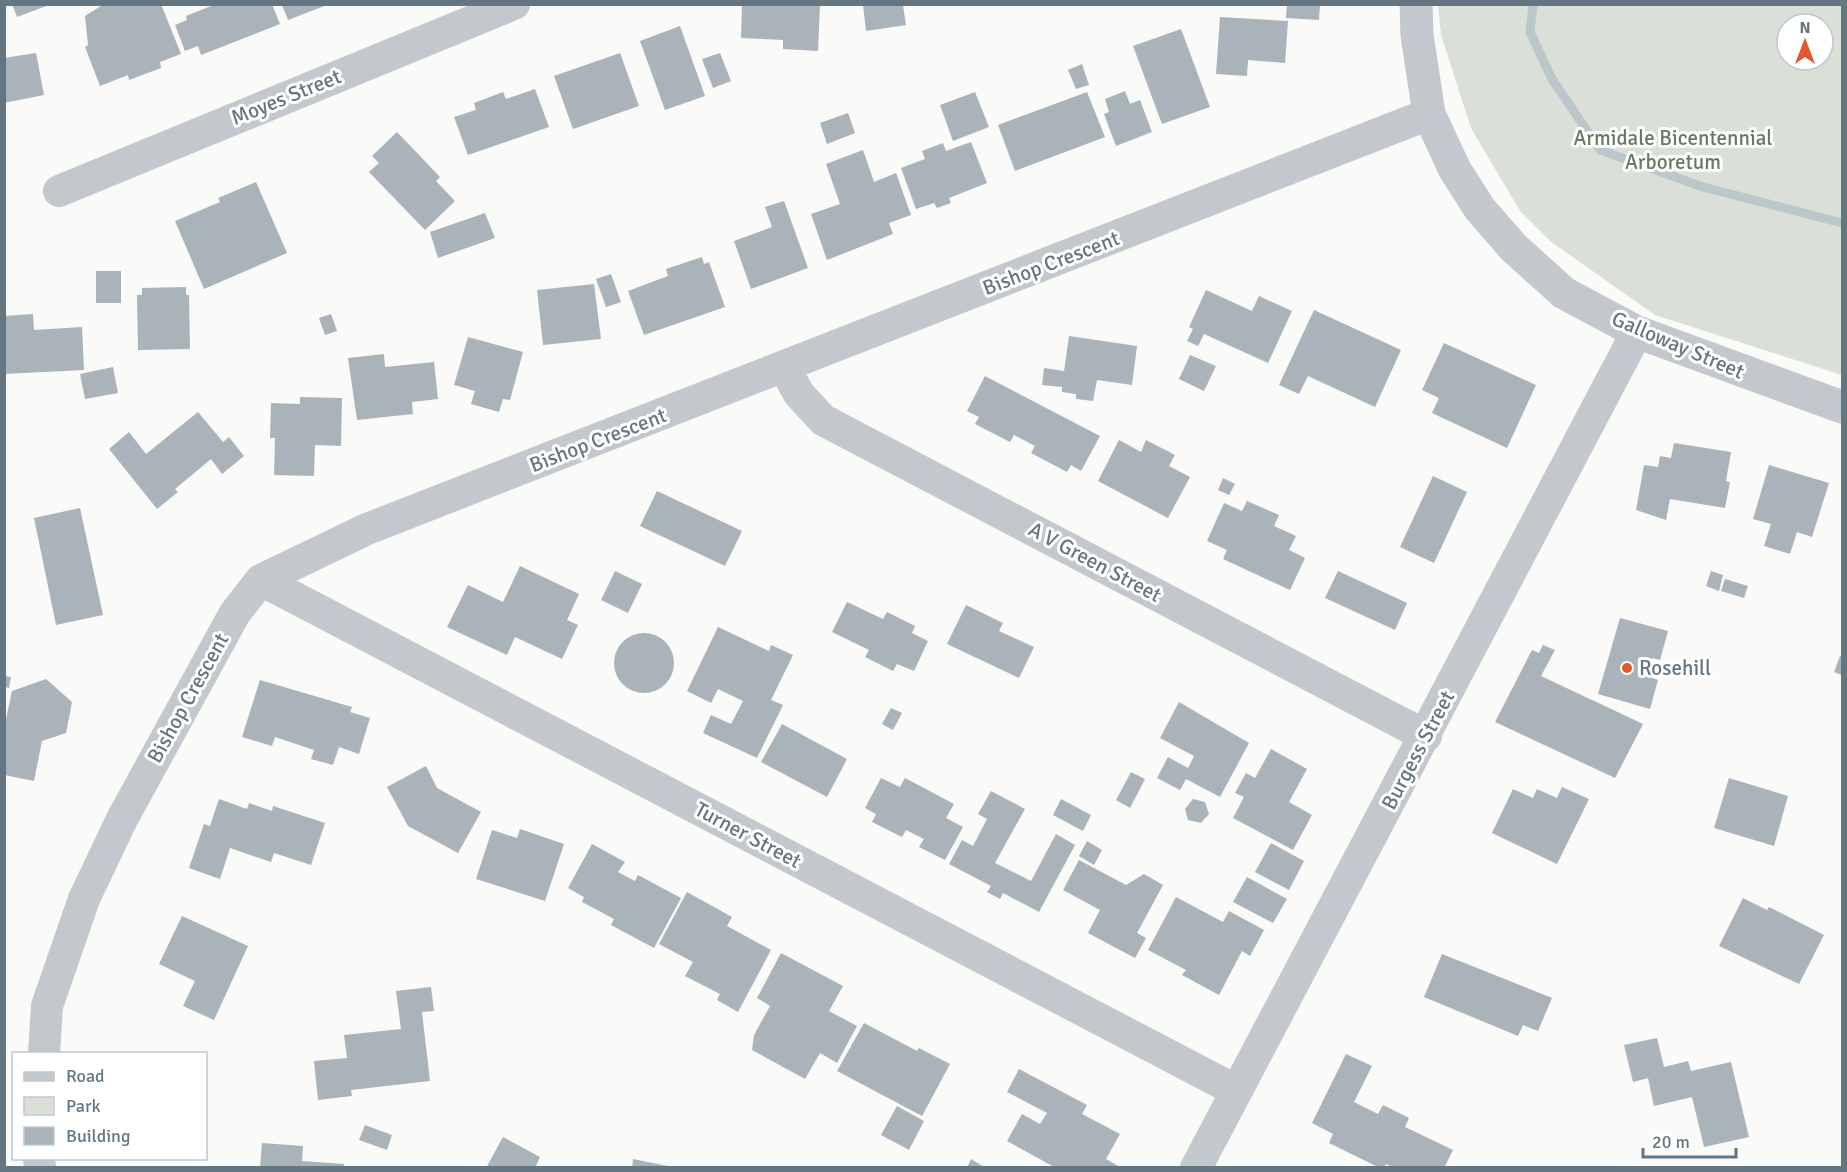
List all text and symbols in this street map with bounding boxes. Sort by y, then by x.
north arrow [1775,12,1835,72]
text: N [1799,18,1811,38]
street label: Moyes Street [227,63,345,131]
park label: Armidale Bicentennial Arboretum [1573,125,1773,175]
street label: Bishop Crescent [979,225,1123,301]
street label: Galloway Street [1608,305,1748,385]
street label: Bishop Crescent [526,402,670,478]
street label: A V Green Street [1024,516,1166,608]
street label: Bishop Crescent [142,628,234,768]
place label: Rosehill [1639,655,1711,681]
marker: Rosehill [1620,661,1634,675]
street label: Burgess Street [1376,686,1460,814]
street label: Turner Street [690,796,806,874]
legend [12,1052,207,1160]
text: Road [66,1065,105,1087]
text: Park [66,1095,101,1117]
scale bar [1643,1121,1736,1159]
text: Building [66,1125,130,1147]
text: 20 m [1652,1131,1690,1153]

